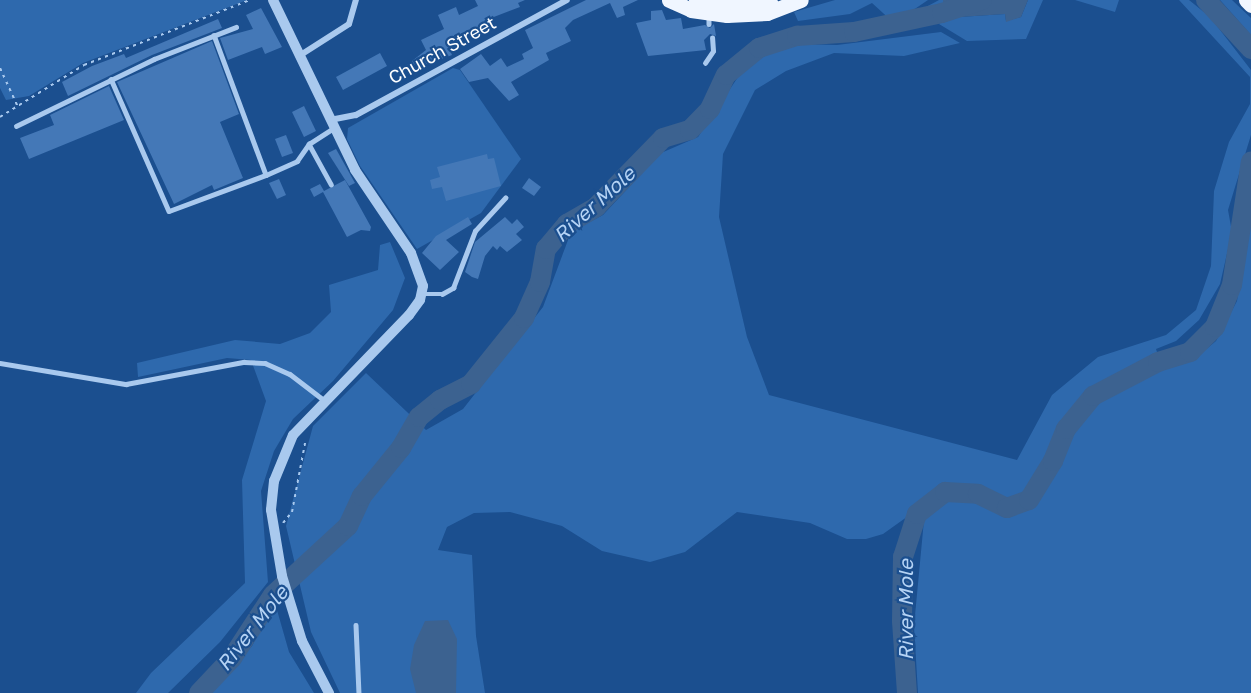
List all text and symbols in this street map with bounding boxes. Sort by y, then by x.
street label: Church Street [384,12,500,88]
water label: River Mole [548,161,640,247]
water label: River Mole [893,559,917,661]
water label: River Mole [211,581,293,675]

